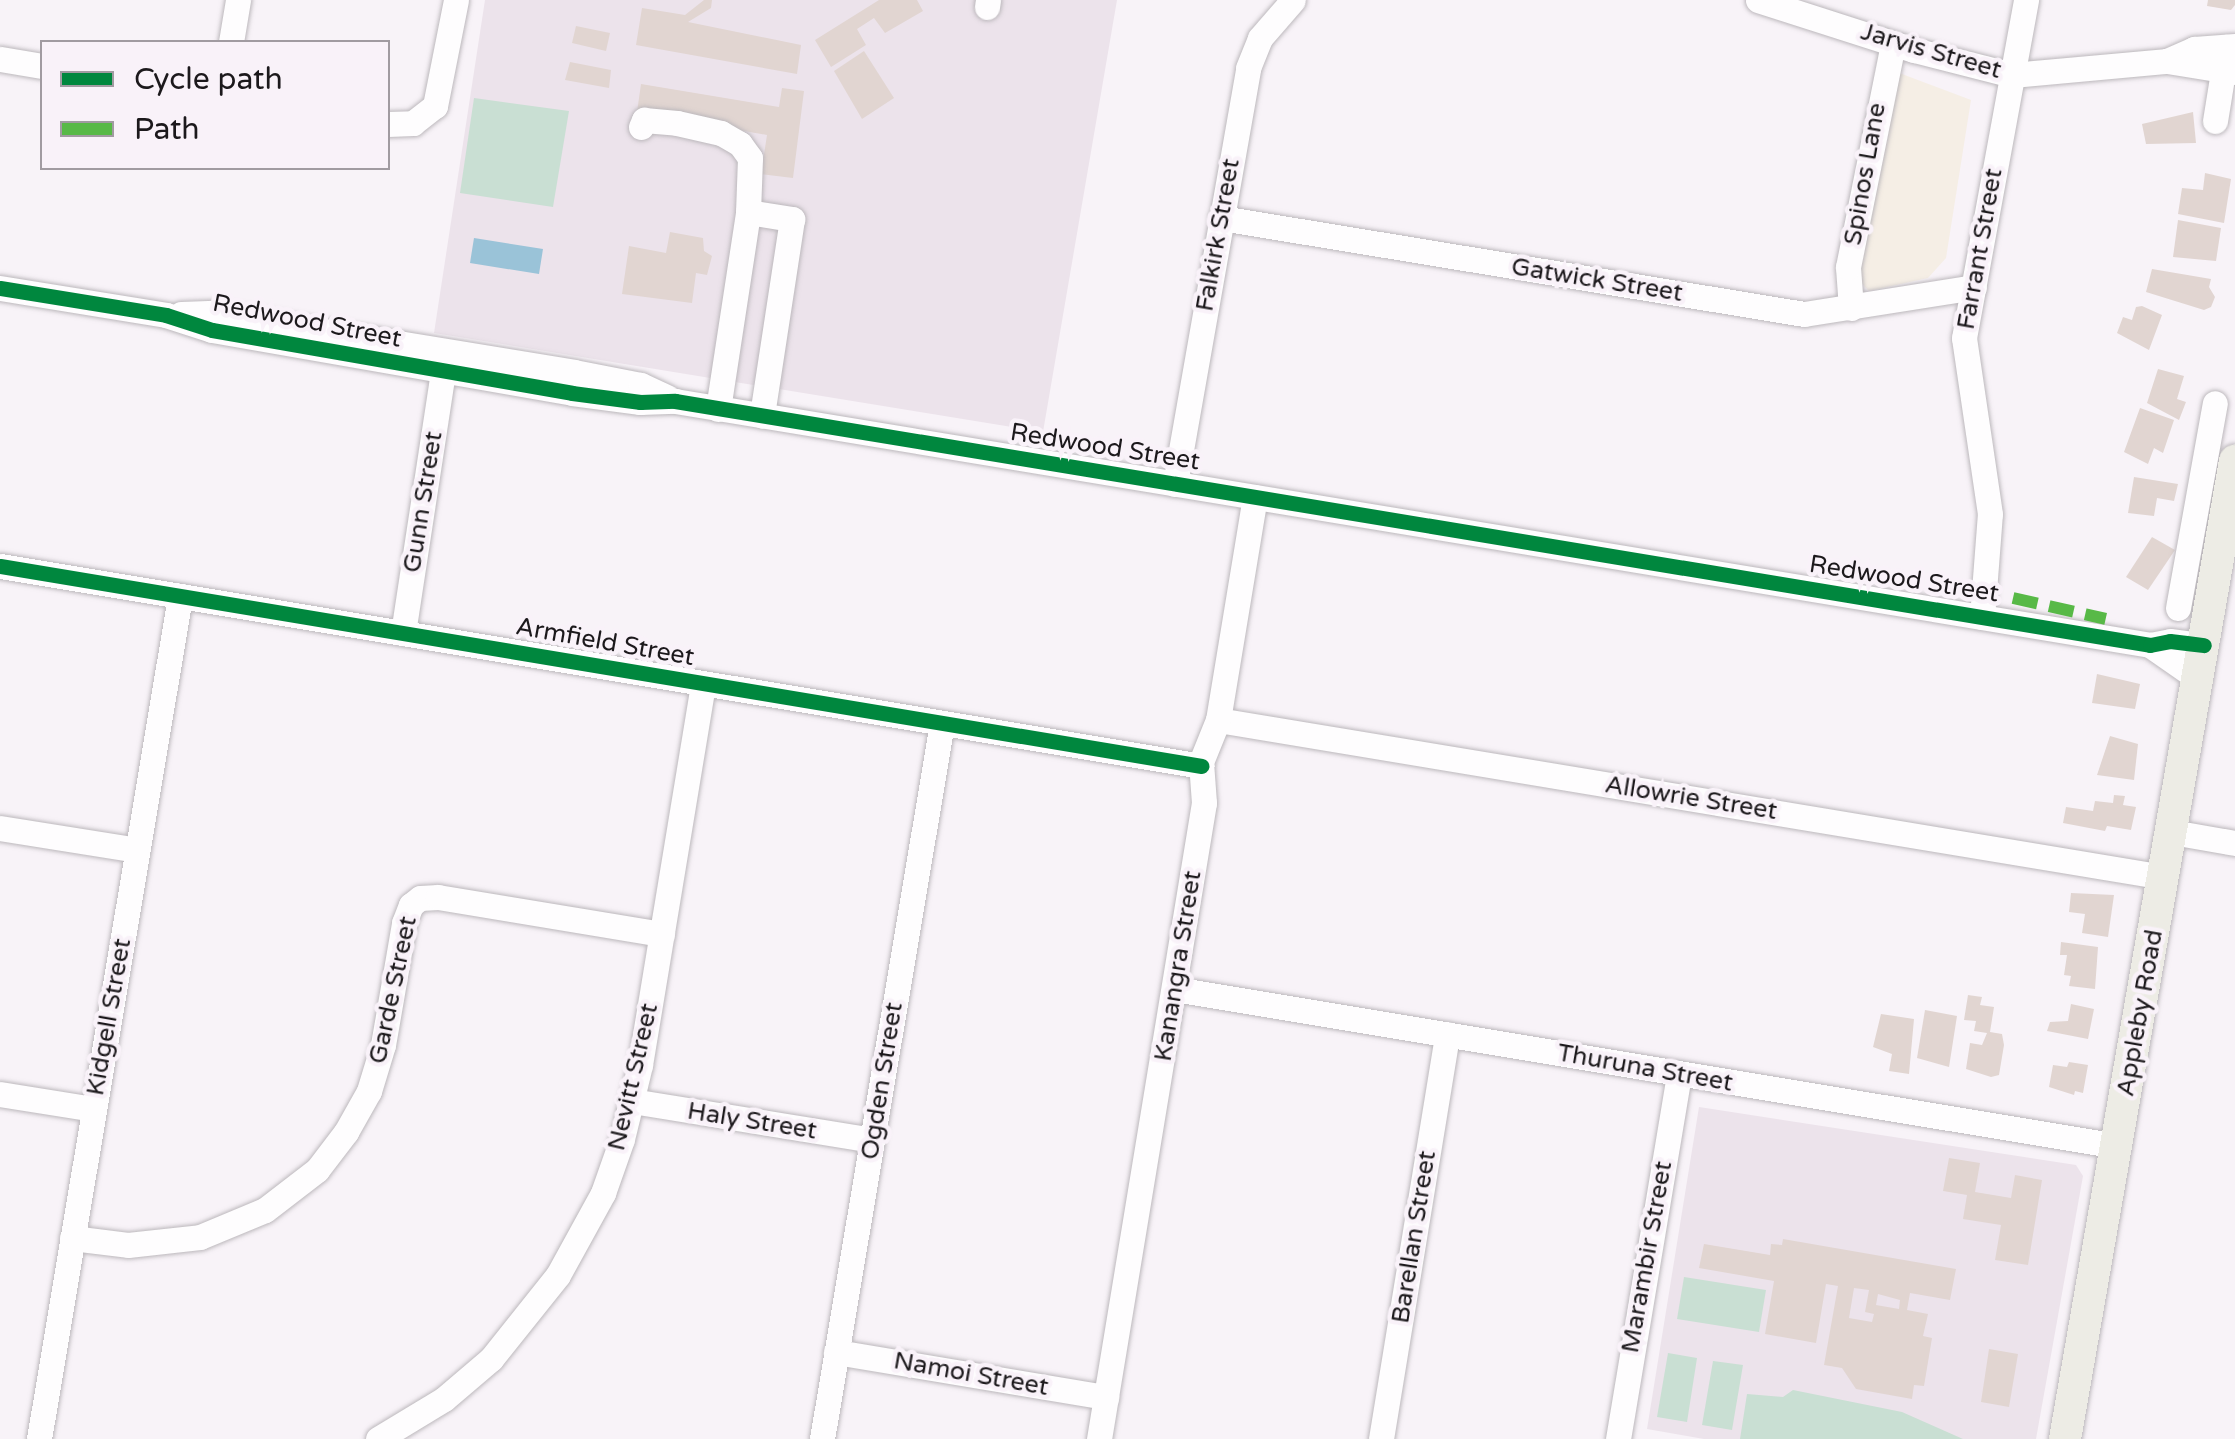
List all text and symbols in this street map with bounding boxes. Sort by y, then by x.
street label: Jarvis Street [1857,17,2005,85]
legend [40,40,390,170]
text: Cycle path [134,61,283,98]
street label: Spinos Lane [1838,101,1892,247]
text: Path [134,111,200,148]
street label: Falkirk Street [1190,156,1246,314]
street label: Farrant Street [1951,166,2009,332]
street label: Gatwick Street [1509,252,1685,308]
street label: Redwood Street [210,288,404,354]
street label: Redwood Street [1008,417,1202,477]
street label: Gunn Street [397,429,449,575]
street label: Redwood Street [1807,549,2001,609]
street label: Armfield Street [513,612,697,672]
street label: Allowrie Street [1603,770,1779,826]
street label: Kanangra Street [1148,869,1208,1063]
street label: Garde Street [363,913,423,1067]
street label: Appleby Road [2111,927,2169,1099]
street label: Kidgell Street [80,936,138,1098]
street label: Nevitt Street [601,1000,665,1154]
street label: Ogden Street [855,1000,909,1162]
street label: Thuruna Street [1555,1038,1735,1098]
street label: Haly Street [685,1096,819,1146]
street label: Barellan Street [1386,1149,1442,1325]
street label: Marambir Street [1615,1159,1679,1355]
street label: Namoi Street [891,1346,1051,1402]

